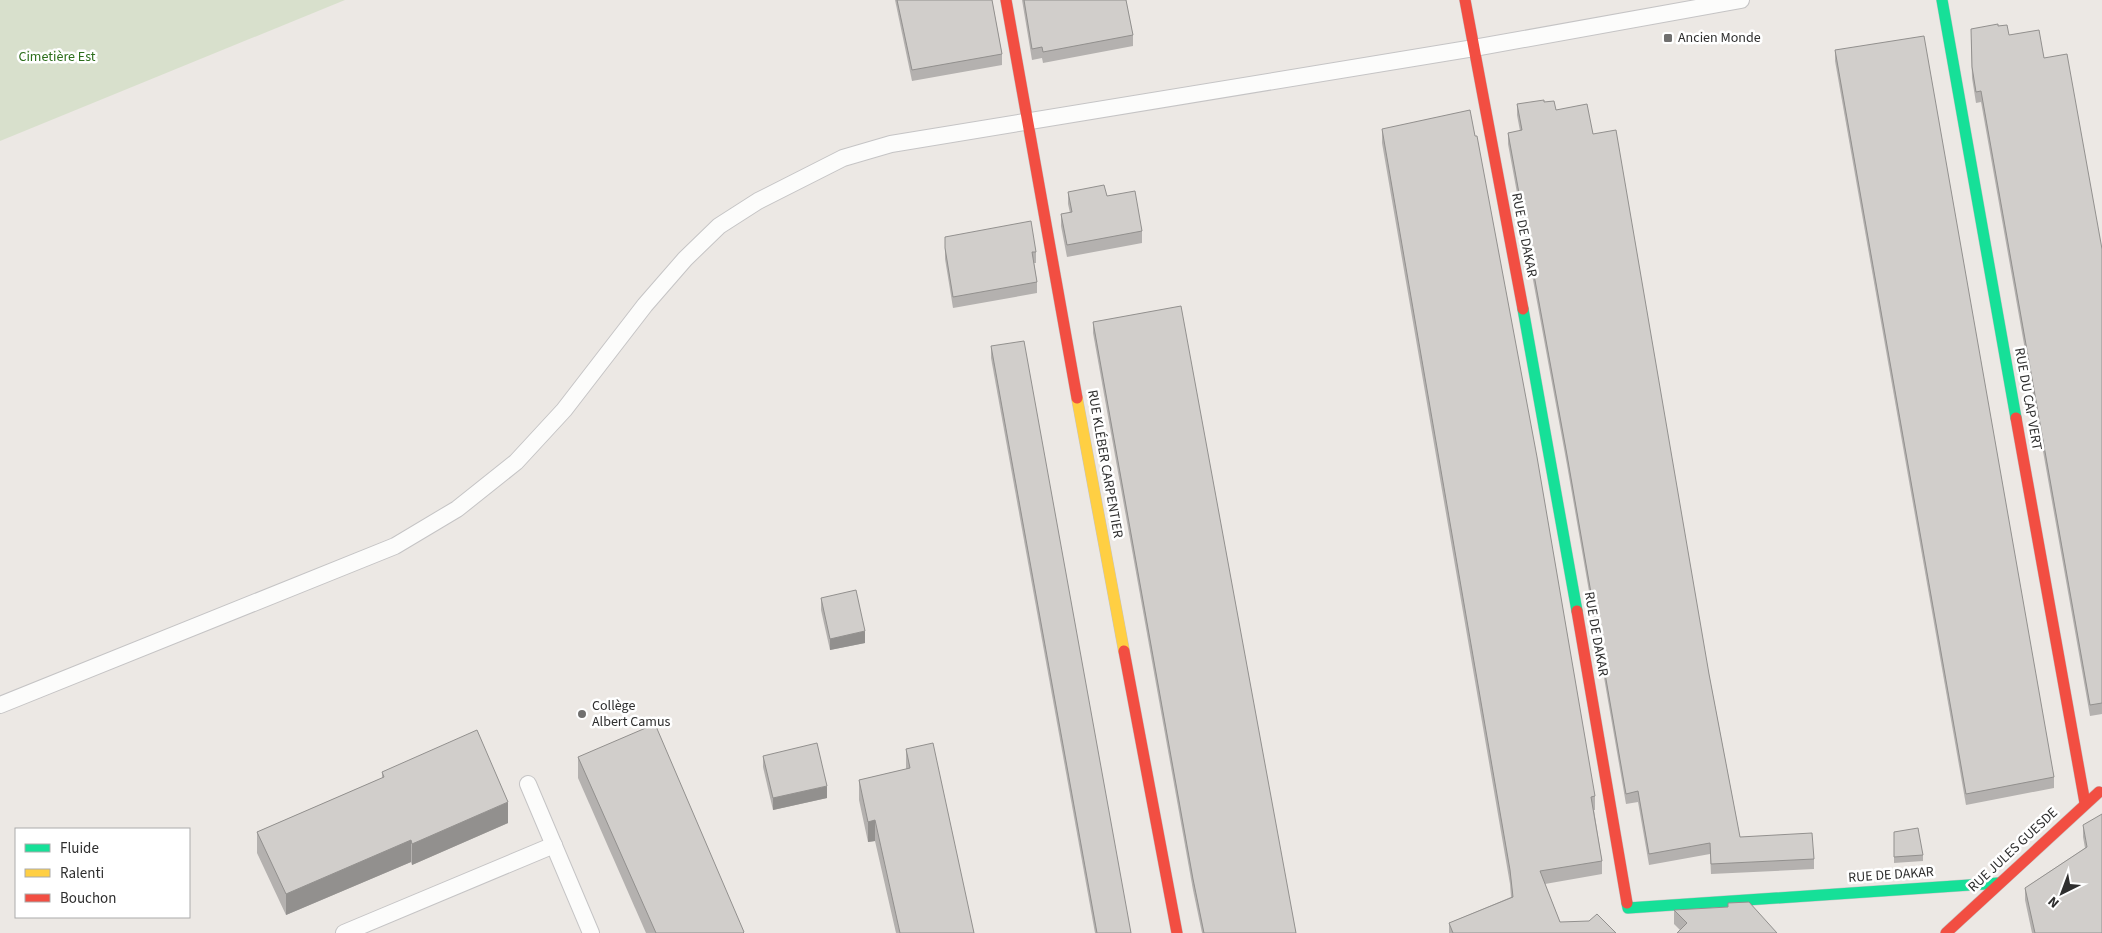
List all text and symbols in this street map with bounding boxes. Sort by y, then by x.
place label: Ancien Monde [1678,28,1761,48]
marker: Ancien Monde [1662,32,1674,44]
park label: Cimetière Est [18,47,96,67]
street label: RUE DE DAKAR [1506,191,1542,279]
street label: RUE DU CAP VERT [2009,346,2047,452]
street label: RUE KLÉBER CARPENTIER [1082,388,1128,540]
street label: RUE DE DAKAR [1579,590,1613,678]
place label: Collège Albert Camus [592,696,671,732]
marker: Collège Albert Camus [576,708,588,720]
street label: RUE JULES GUESDE [1964,803,2062,897]
legend [15,828,190,918]
text: Fluide [60,838,99,859]
street label: RUE DE DAKAR [1848,862,1934,888]
text: Ralenti [60,863,104,884]
north arrow [2037,868,2087,918]
text: Bouchon [60,888,116,909]
text: N [2044,891,2064,912]

